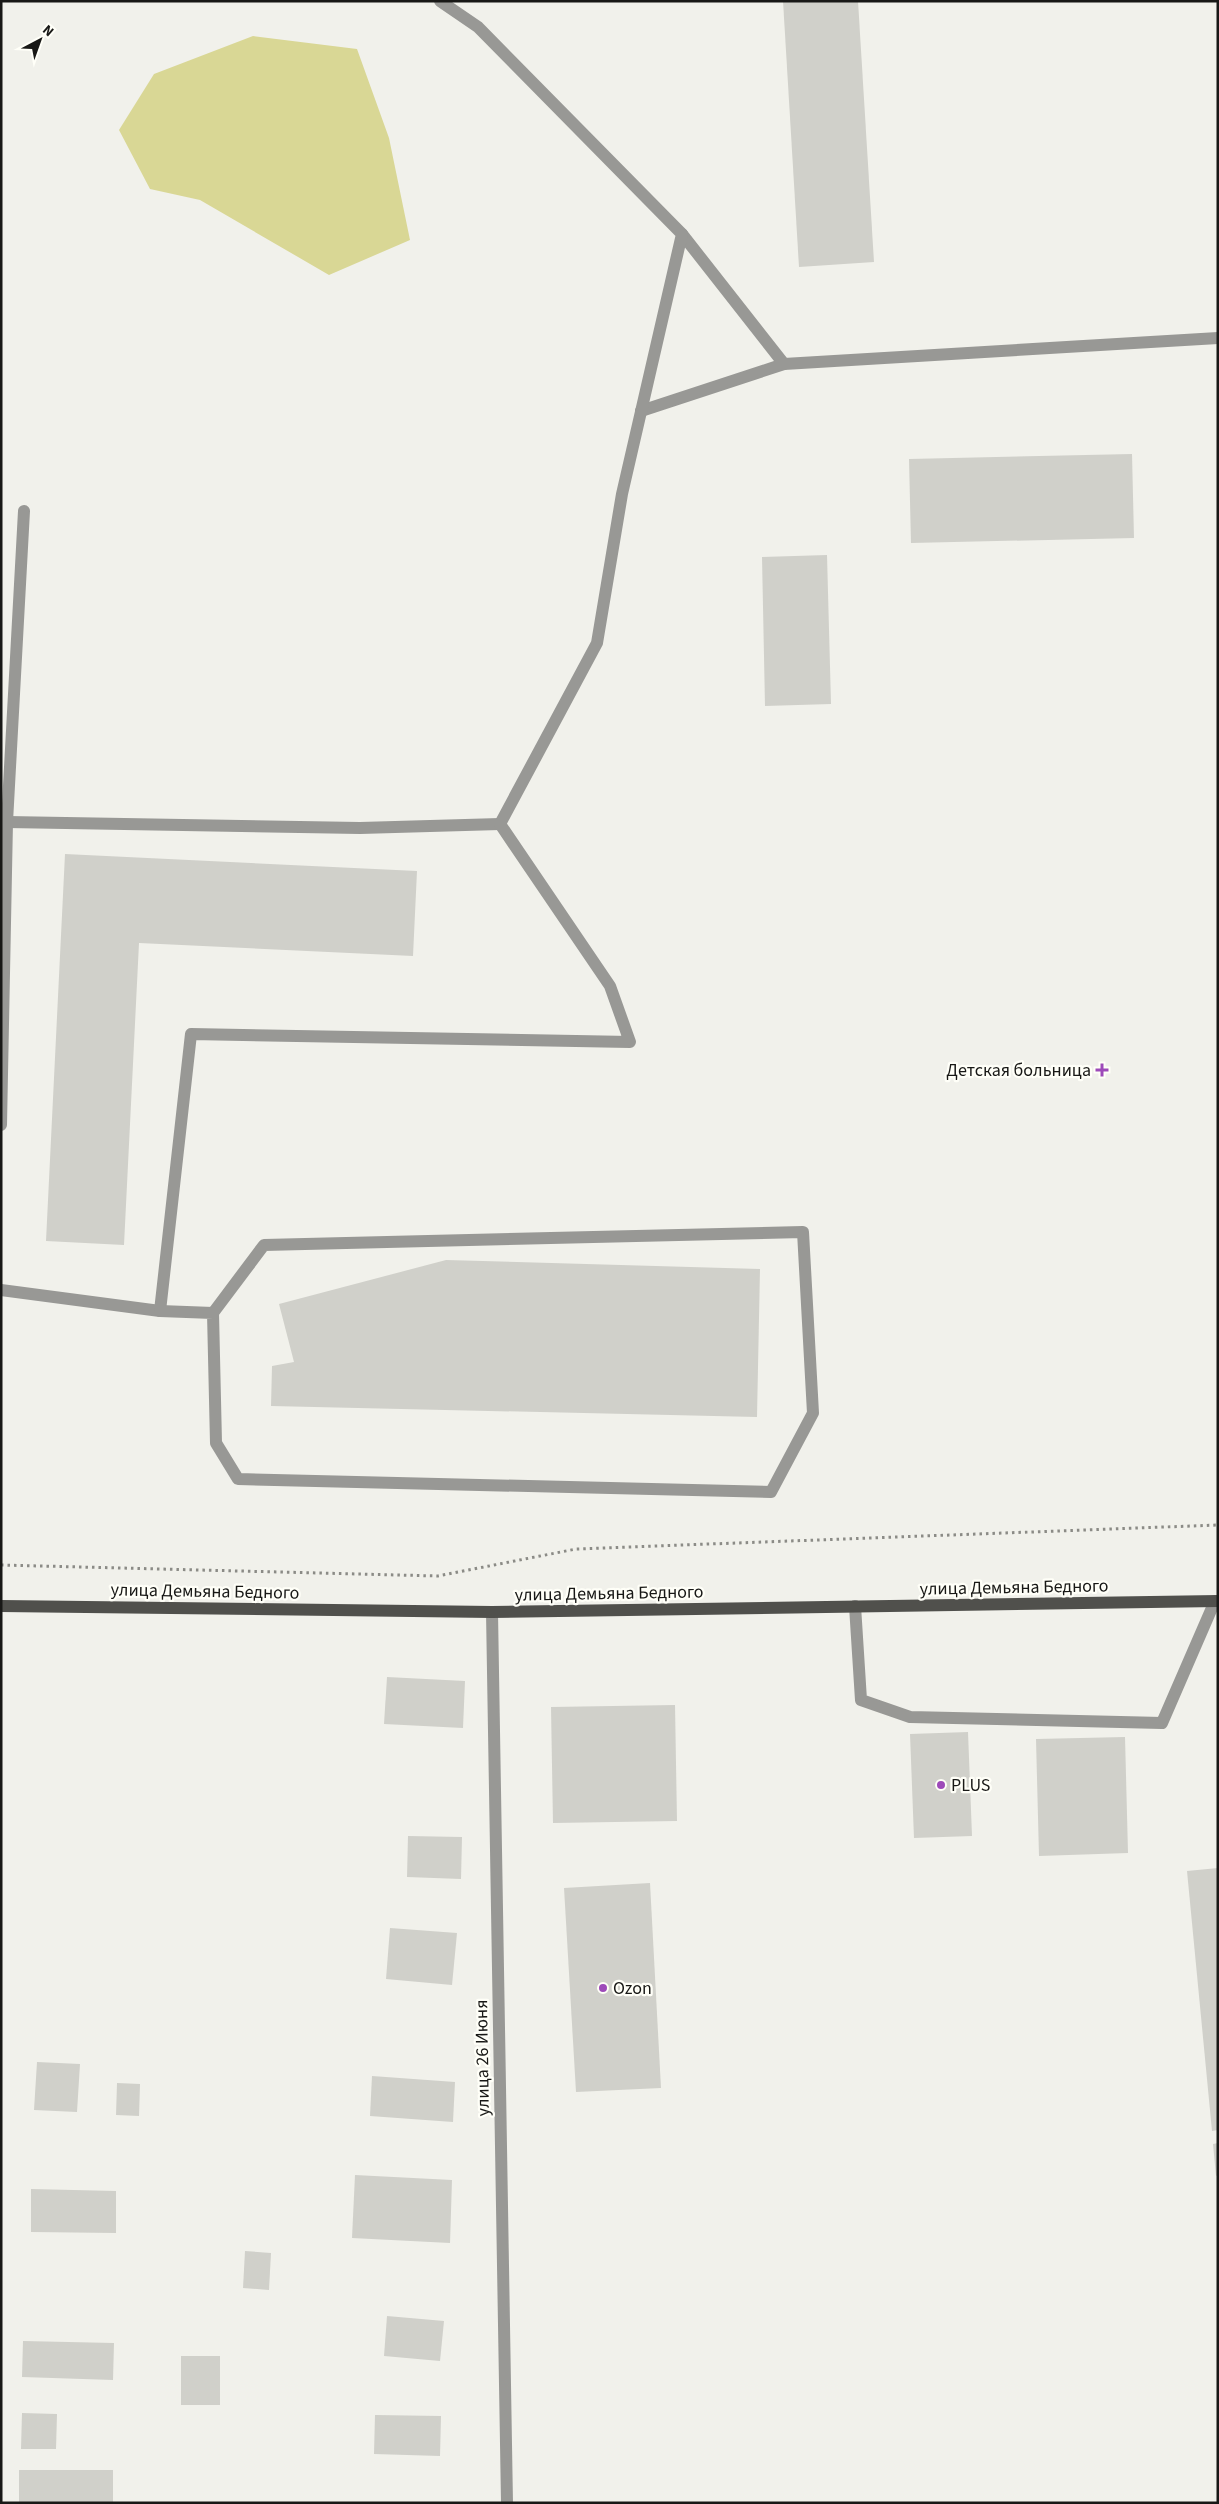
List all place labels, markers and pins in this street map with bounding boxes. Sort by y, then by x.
place label: Детская больница [946,1058,1091,1083]
marker: Детская больница [1095,1063,1109,1077]
place label: PLUS [951,1773,990,1798]
marker: PLUS [935,1779,947,1791]
place label: Ozon [613,1976,652,2001]
marker: Ozon [597,1982,609,1994]

